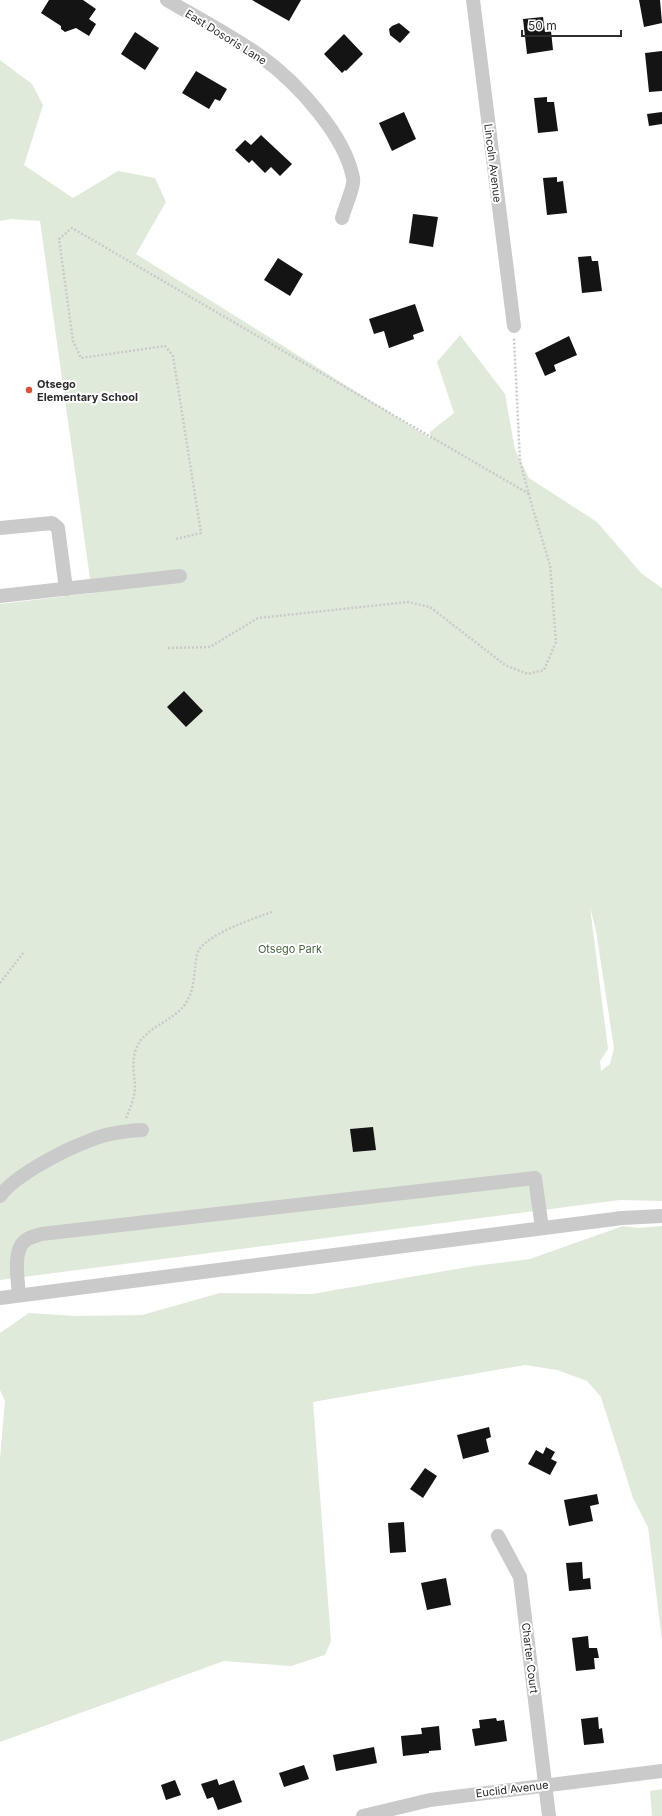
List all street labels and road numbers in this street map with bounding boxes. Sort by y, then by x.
street label: East Dosoris Lane [183,6,269,68]
street label: Lincoln Avenue [481,123,505,203]
street label: Charter Court [519,1622,541,1695]
street label: Euclid Avenue [475,1778,549,1800]

